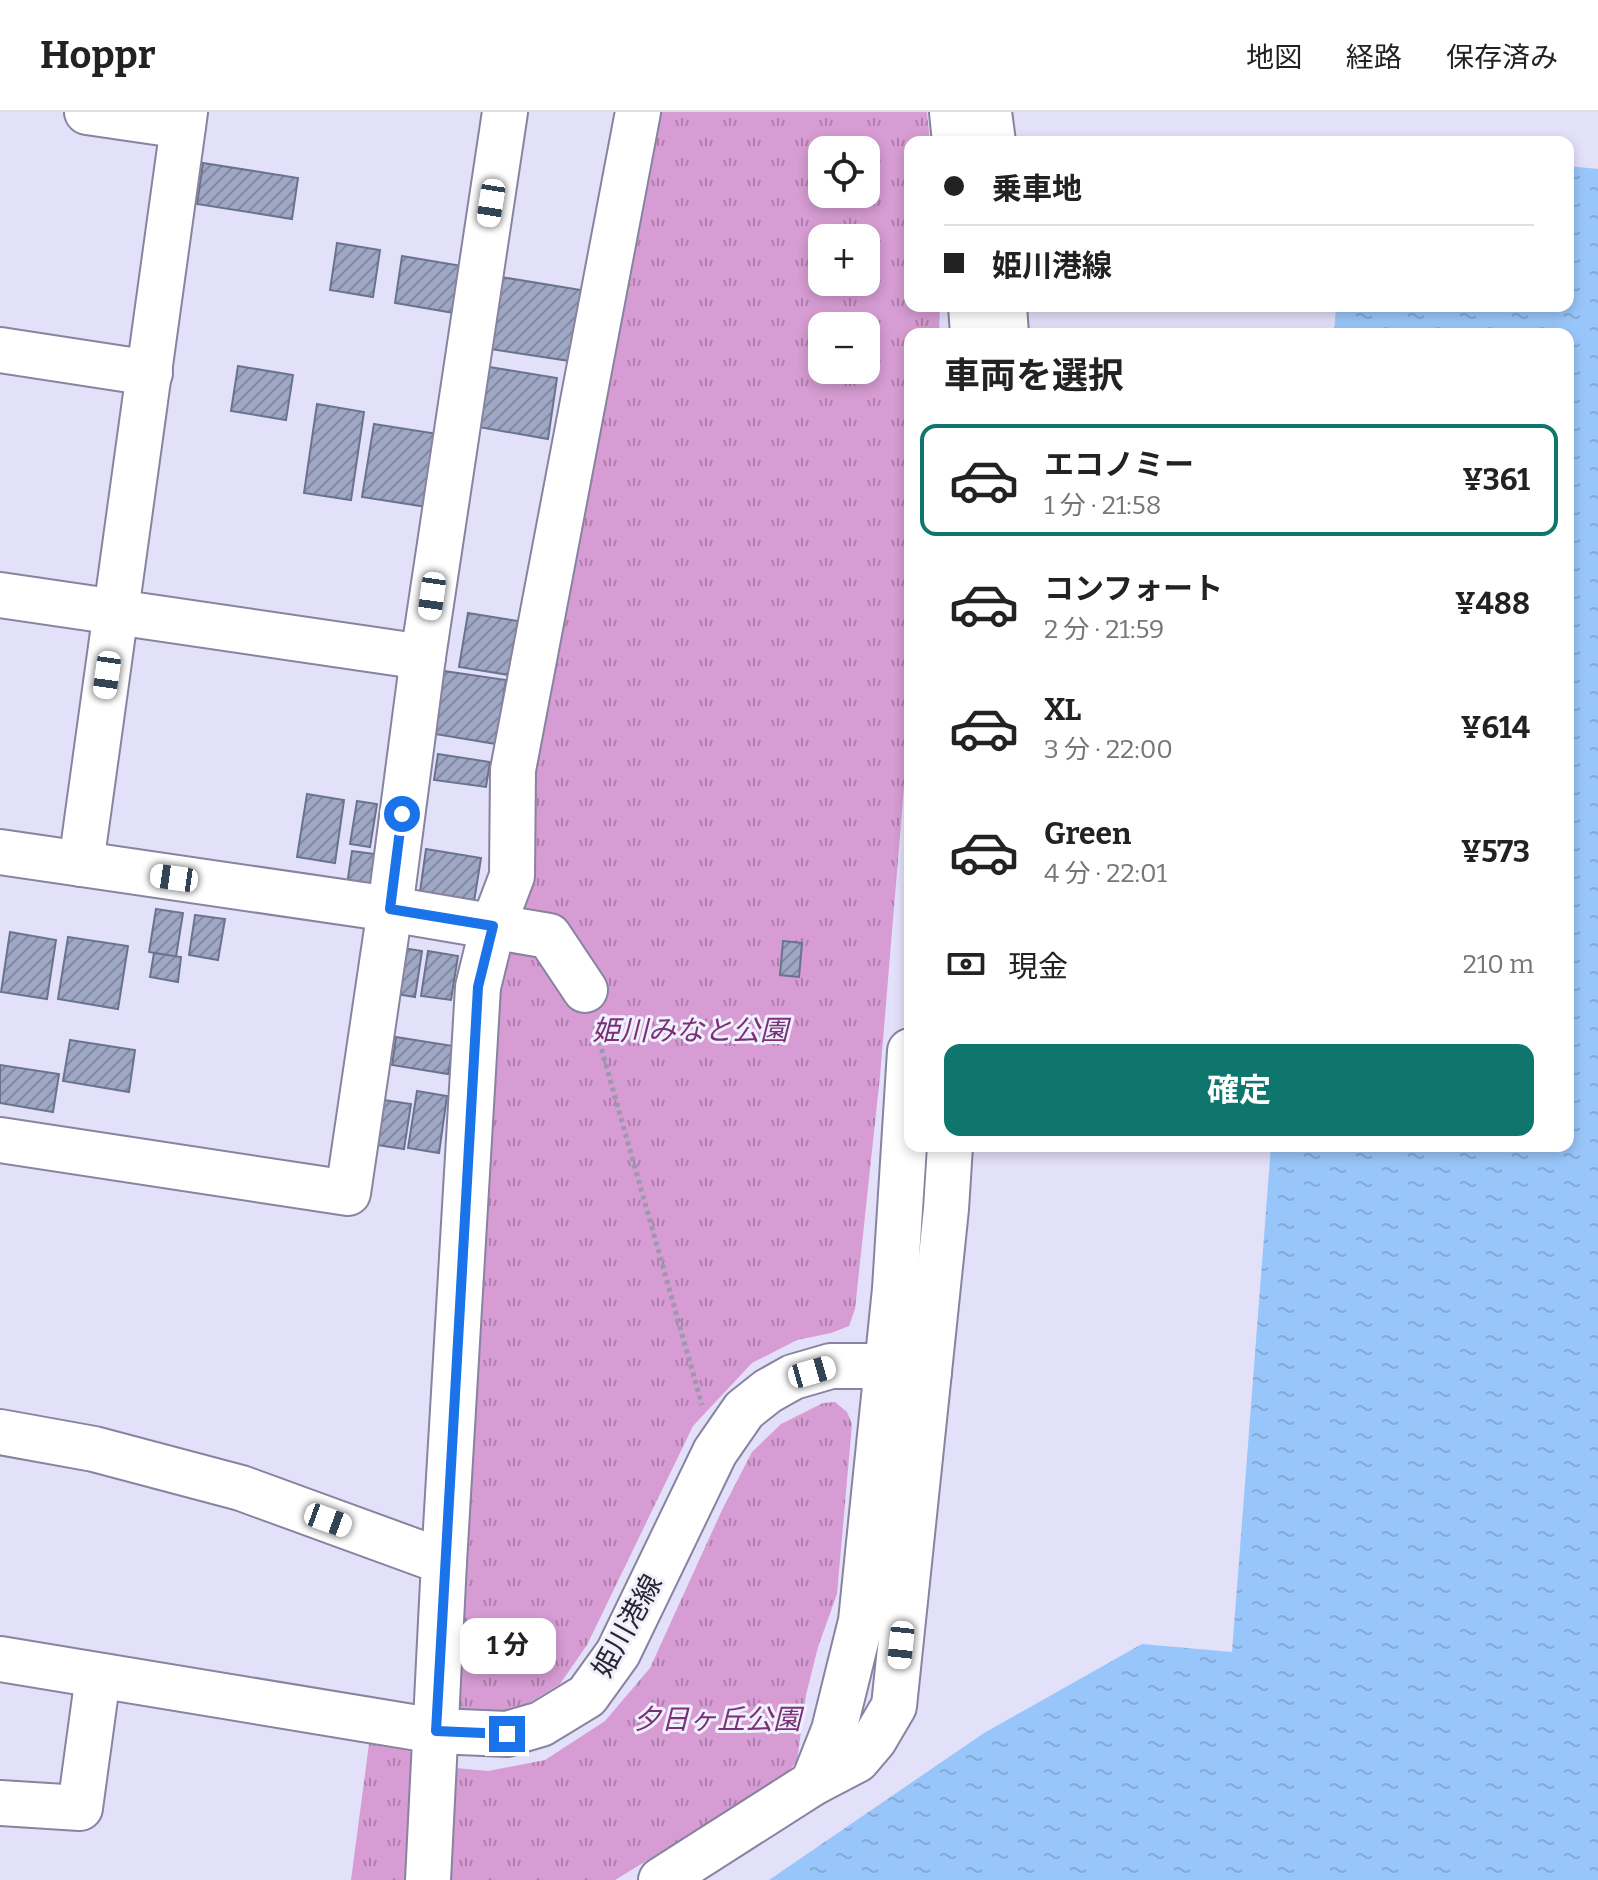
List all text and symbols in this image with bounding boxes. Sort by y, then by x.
text: Hoppr [40,32,156,78]
text: 地図 [1246,41,1302,74]
text: 経路 [1346,41,1402,74]
text: 保存済み [1446,41,1558,74]
map controls [808,136,880,384]
button: locate [808,136,880,208]
text: 乗車地 [992,171,1082,207]
car [475,177,507,229]
button: + [808,224,880,296]
text: 姫川港線 [992,248,1112,284]
button: − [808,312,880,384]
text: 車両を選択 [944,354,1124,398]
icon: car [948,444,1020,516]
text: エコノミー [1044,447,1194,483]
text: ¥361 [1462,462,1530,498]
text: 1 分 · 21:58 [1044,490,1161,521]
icon: car [948,568,1020,640]
car [417,571,447,621]
text: コンフォート [1044,571,1223,607]
text: ¥488 [1455,586,1530,622]
text: 2 分 · 21:59 [1044,614,1164,645]
car [92,650,122,700]
icon: car [948,692,1020,764]
text: XL [1044,692,1081,728]
text: ¥614 [1461,710,1530,746]
text: 3 分 · 22:00 [1044,734,1173,765]
route start [384,796,420,832]
icon: car [948,816,1020,888]
text: Green [1044,816,1131,852]
text: ¥573 [1461,834,1530,870]
text: 4 分 · 22:01 [1044,858,1167,889]
car [149,863,199,893]
icon: cash [944,942,988,986]
text: 現金 [1008,949,1068,985]
text: 210 m [1463,949,1534,980]
park label: 姫川みなと公園 [592,1014,792,1047]
button: 確定 [944,1044,1534,1136]
car [786,1354,838,1390]
car [301,1501,355,1539]
street label: 姫川港線 [585,1569,669,1683]
callout: 1 分 [459,1618,555,1674]
car [887,1620,915,1670]
text: 1 分 [487,1630,529,1661]
park label: 夕日ヶ丘公園 [633,1703,805,1736]
route end [489,1716,525,1752]

